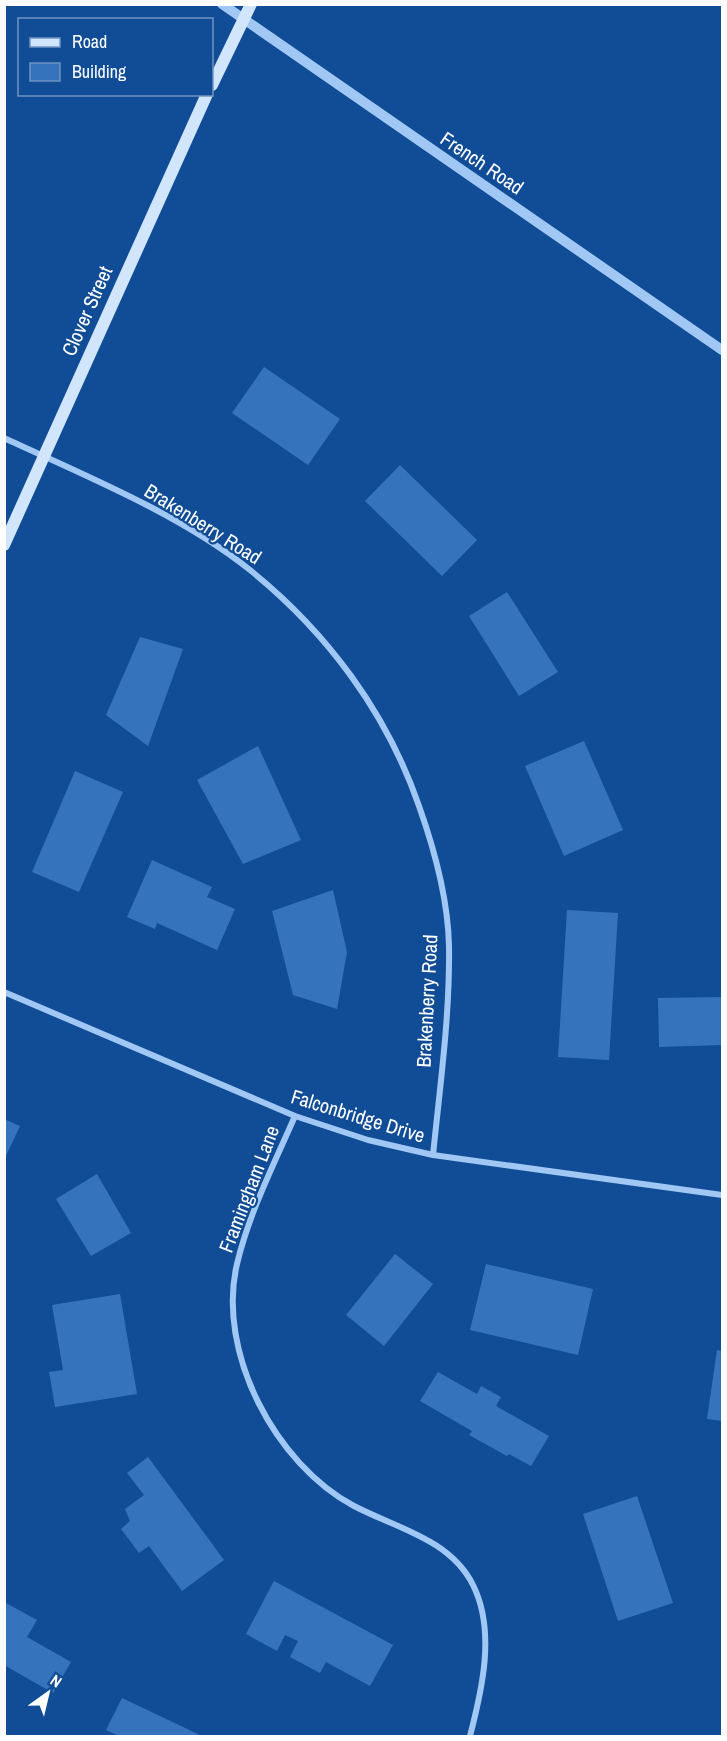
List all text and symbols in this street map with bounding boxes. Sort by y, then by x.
legend [18,18,213,96]
text: Road [72,29,107,54]
text: Building [72,59,127,84]
street label: French Road [435,125,529,200]
street label: Clover Street [55,261,119,360]
street label: Brakenberry Road [140,477,267,570]
street label: Brakenberry Road [410,934,443,1068]
street label: Falconbridge Drive [288,1082,428,1149]
street label: Framingham Lane [212,1121,285,1256]
north arrow [18,1663,78,1723]
text: N [46,1669,66,1692]

